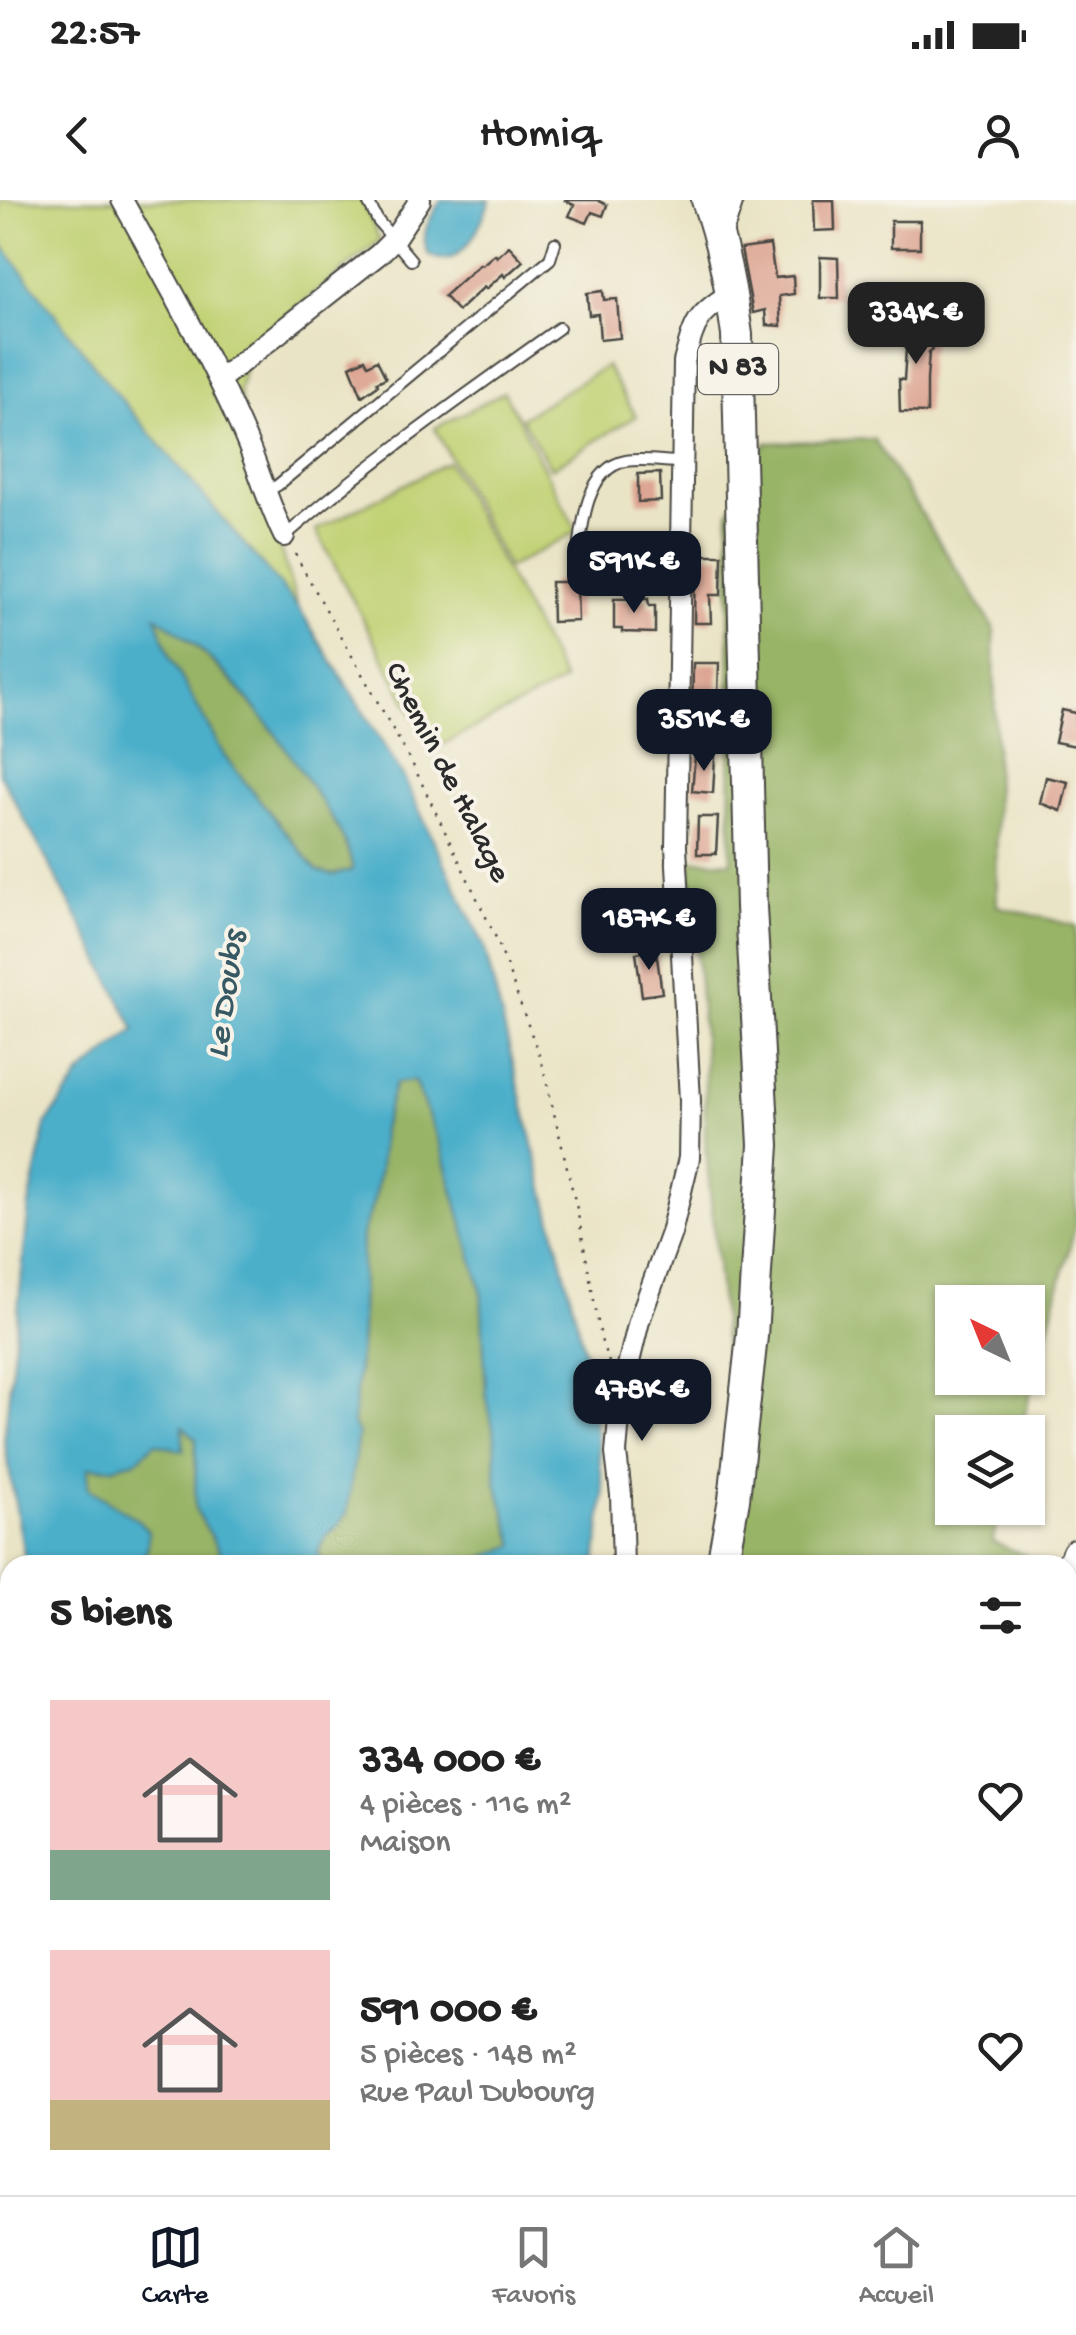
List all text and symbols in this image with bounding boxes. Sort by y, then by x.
text: 22:57 [50,13,139,57]
icon: back [50,108,105,163]
icon: person [971,108,1026,163]
text: Homiq [479,109,597,162]
pin: 334K € [835,282,997,367]
text: 334K € [870,295,962,333]
road number: N 83 [698,344,778,394]
pin: 591K € [553,531,715,616]
text: 591K € [589,544,679,582]
street label: Chemin de Halage [374,657,518,890]
pin: 351K € [623,689,785,774]
text: 351K € [659,702,749,740]
pin: 187K € [568,888,730,973]
text: 187K € [603,901,695,939]
water label: Le Doubs [199,926,258,1061]
north arrow [935,1285,1045,1395]
map controls [935,1285,1045,1525]
pin: 478K € [561,1359,723,1444]
text: 478K € [595,1372,689,1410]
button: layers [935,1415,1045,1525]
icon: filters [973,1588,1028,1643]
text: 5 biens [50,1591,170,1640]
text: 334 000 € [360,1738,540,1787]
icon: home [130,1740,250,1860]
icon: heart [973,1773,1028,1828]
text: 4 pièces · 116 m² [360,1787,571,1825]
text: Maison [360,1825,451,1863]
text: 591 000 € [360,1988,537,2037]
icon: home [130,1990,250,2110]
icon: heart [973,2023,1028,2078]
text: 5 pièces · 148 m² [360,2037,577,2075]
text: Rue Paul Dubourg [360,2075,595,2113]
tab: Carte [142,2220,208,2313]
tab: Favoris [492,2220,575,2313]
tab: Accueil [859,2220,934,2313]

